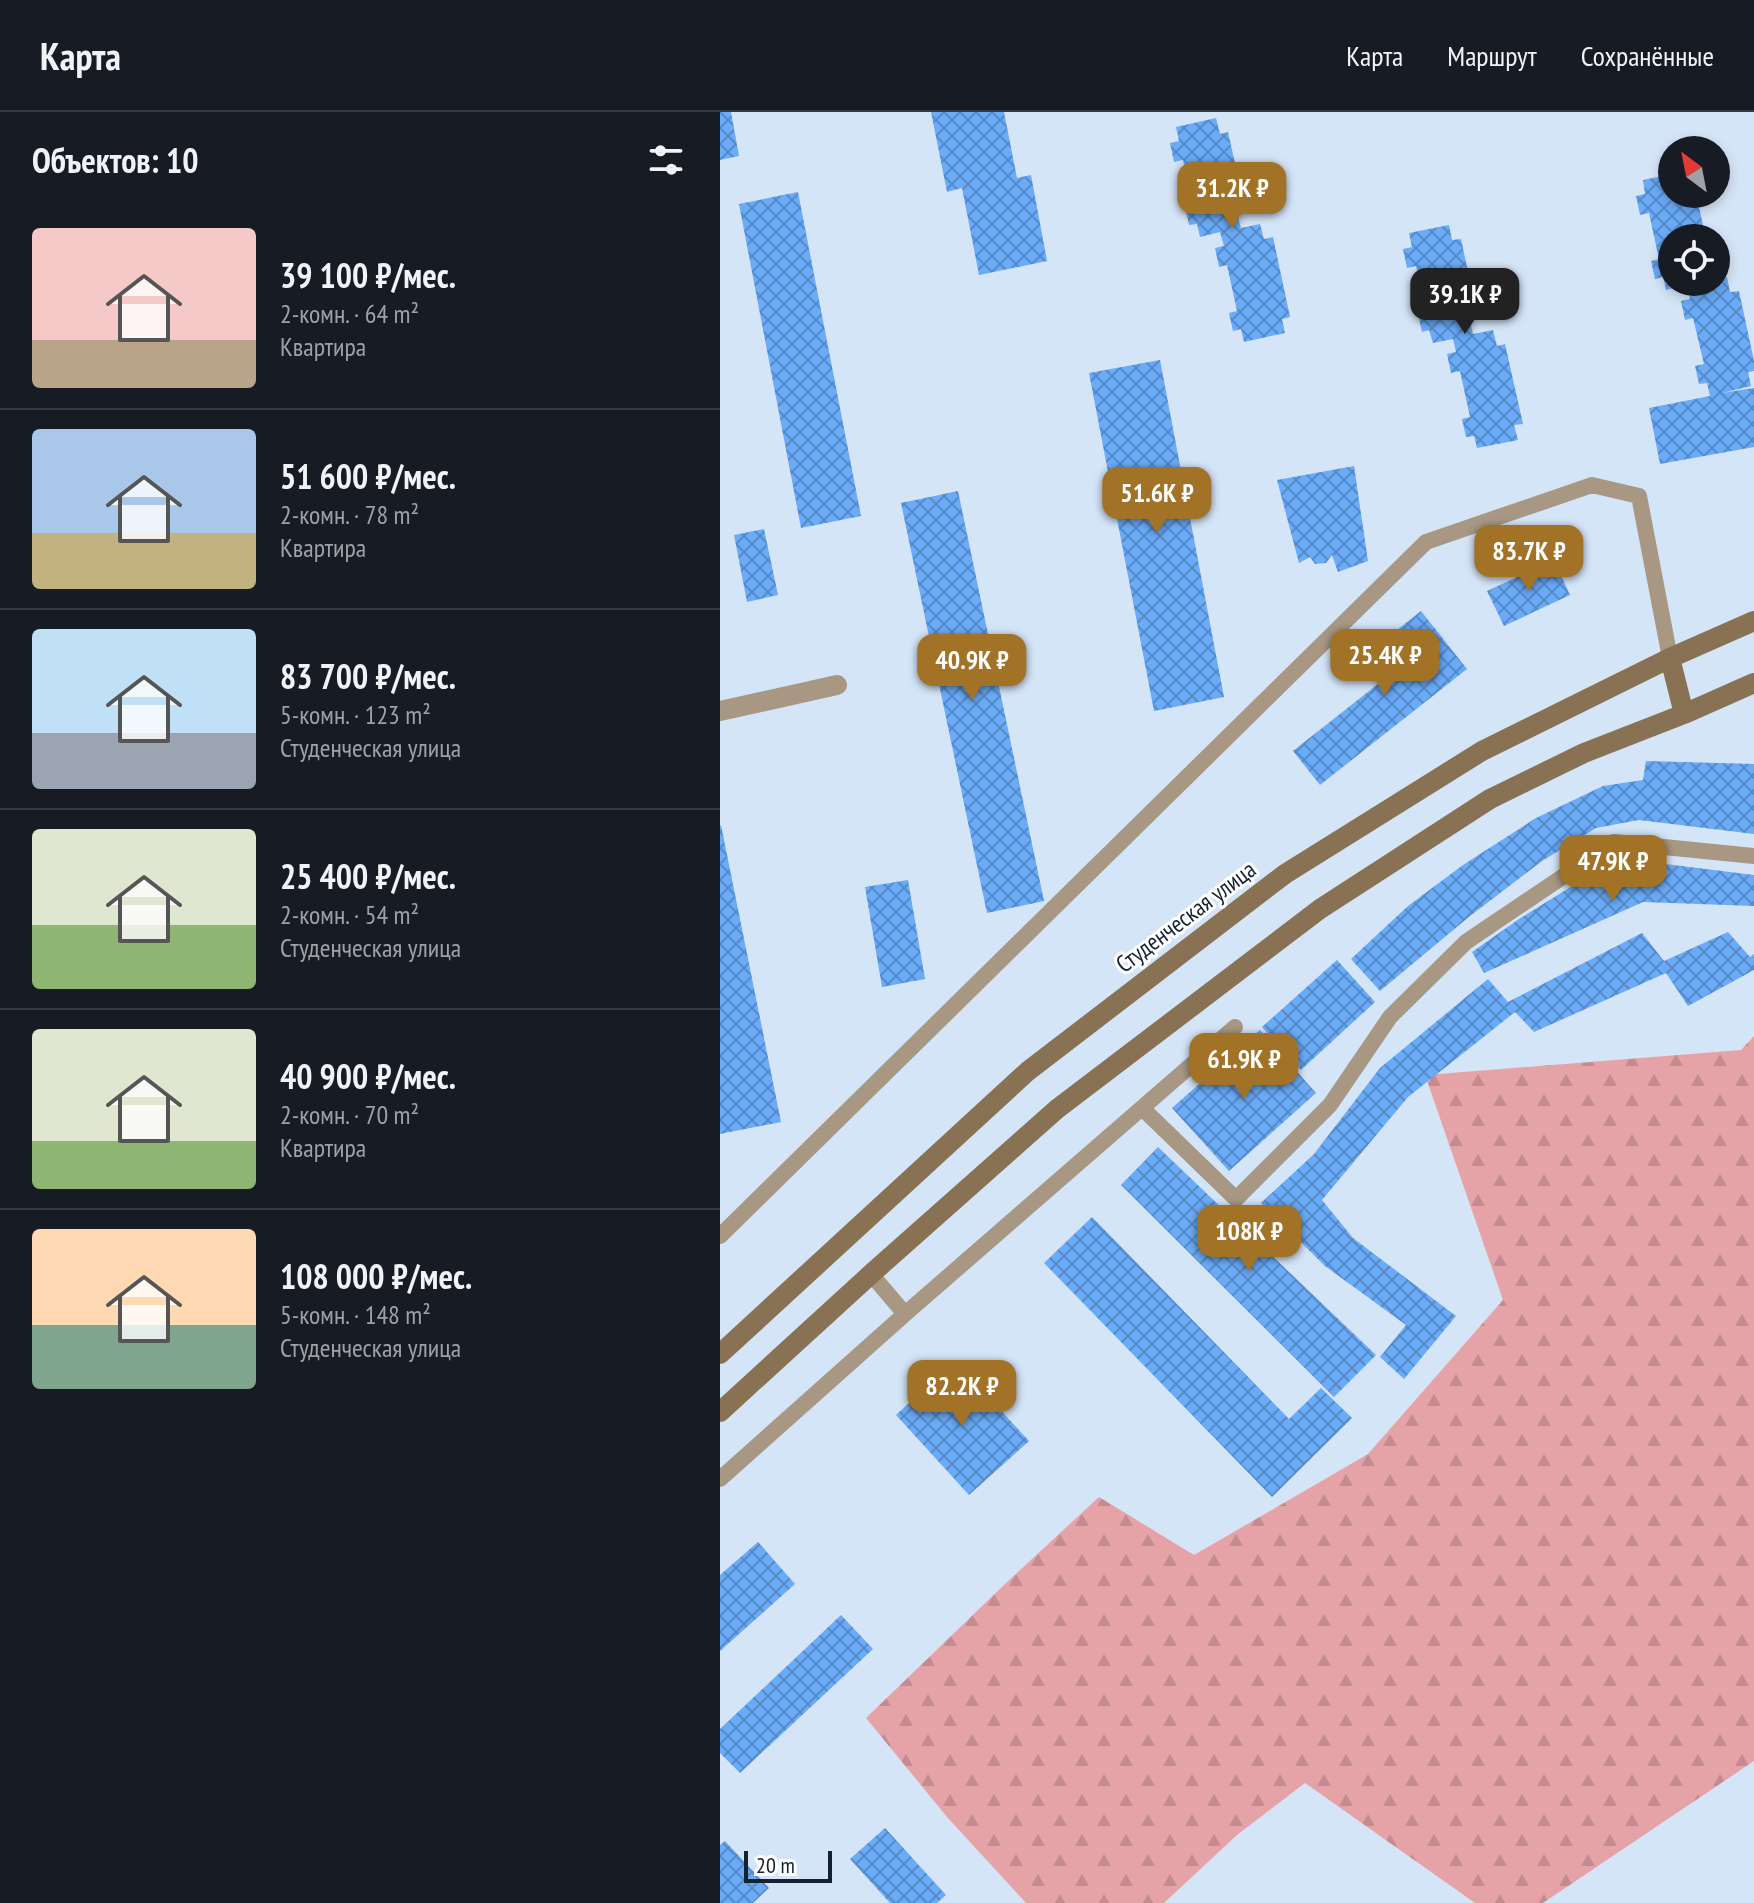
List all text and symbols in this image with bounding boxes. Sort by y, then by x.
text: Карта [40,31,121,80]
text: Карта [1346,37,1403,74]
text: Маршрут [1447,37,1537,74]
text: Сохранённые [1581,37,1714,74]
north arrow [1658,136,1730,208]
map controls [1658,136,1730,296]
text: Объектов: 10 [32,138,199,182]
icon: filters [644,138,688,182]
pin: 31.2K ₽ [1158,162,1306,230]
text: 31.2K ₽ [1195,171,1269,204]
button: locate [1658,224,1730,296]
text: 39 100 ₽/мес. [280,253,456,297]
icon: home [96,260,192,356]
pin: 39.1K ₽ [1391,268,1539,336]
text: 39.1K ₽ [1428,277,1502,310]
text: 2-комн. · 64 m² [280,297,419,330]
text: Квартира [280,330,366,363]
text: 51 600 ₽/мес. [280,454,456,498]
icon: home [96,461,192,557]
pin: 51.6K ₽ [1083,467,1231,535]
text: 51.6K ₽ [1120,476,1194,509]
text: 2-комн. · 78 m² [280,498,419,531]
pin: 83.7K ₽ [1455,525,1603,593]
text: Квартира [280,531,366,564]
text: 83.7K ₽ [1492,534,1566,567]
pin: 25.4K ₽ [1311,629,1459,697]
pin: 40.9K ₽ [898,634,1046,702]
text: 25.4K ₽ [1348,638,1422,671]
text: 40.9K ₽ [935,643,1009,676]
text: 83 700 ₽/мес. [280,654,456,698]
icon: home [96,661,192,757]
text: 5-комн. · 123 m² [280,698,431,731]
text: Студенческая улица [280,731,461,764]
pin: 47.9K ₽ [1539,835,1687,903]
text: 47.9K ₽ [1578,844,1648,877]
text: 25 400 ₽/мес. [280,854,456,898]
street label: Студенческая улица [1110,854,1262,979]
icon: home [96,861,192,957]
text: 2-комн. · 54 m² [280,898,419,931]
text: Студенческая улица [280,931,461,964]
pin: 61.9K ₽ [1170,1033,1318,1101]
text: 61.9K ₽ [1207,1042,1281,1075]
text: 40 900 ₽/мес. [280,1054,456,1098]
icon: home [96,1061,192,1157]
text: 2-комн. · 70 m² [280,1098,419,1131]
text: Квартира [280,1131,366,1164]
pin: 108K ₽ [1184,1205,1314,1273]
text: 108K ₽ [1215,1214,1283,1247]
text: 108 000 ₽/мес. [280,1254,472,1298]
icon: home [96,1261,192,1357]
text: 5-комн. · 148 m² [280,1298,431,1331]
text: Студенческая улица [280,1331,461,1364]
pin: 82.2K ₽ [888,1360,1036,1428]
text: 82.2K ₽ [925,1369,999,1402]
scale bar [744,1847,832,1883]
text: 20 m [756,1851,795,1879]

